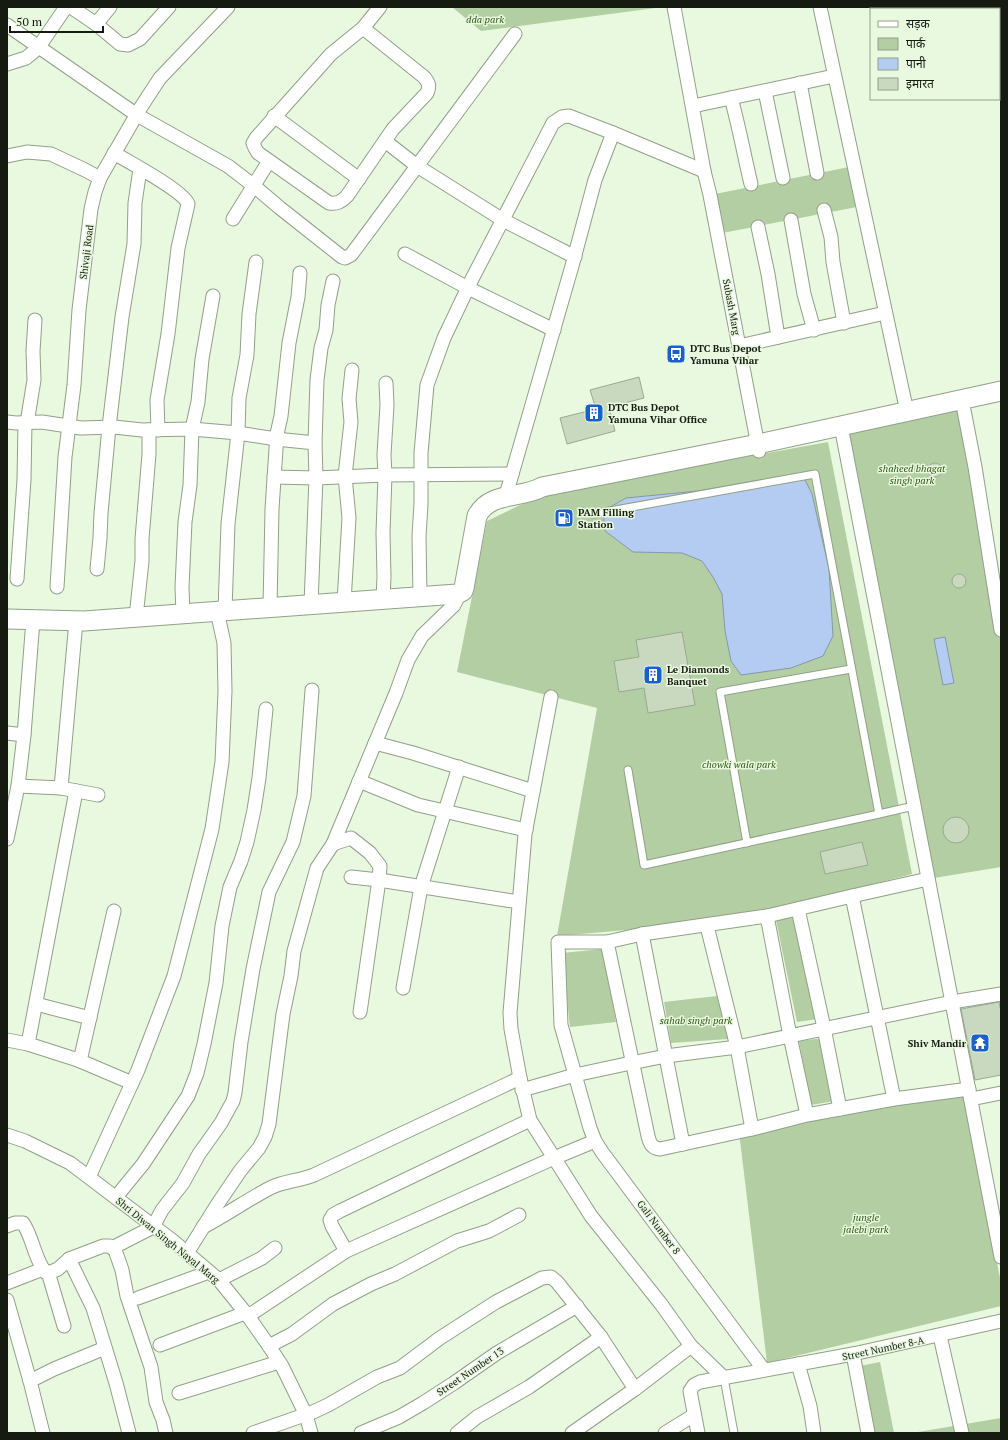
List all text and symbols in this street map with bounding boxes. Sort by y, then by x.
scale bar [10,8,103,34]
legend [870,8,1000,100]
park label: dda park [466,13,504,26]
text: 50 m [16,14,43,29]
text: सड़क [906,16,931,31]
text: पार्क [906,36,926,51]
text: पानी [906,56,927,71]
text: इमारत [906,76,935,91]
street label: Shivaji Road [77,224,96,280]
street label: Subash Marg [720,278,743,337]
place label: DTC Bus Depot Yamuna Vihar [690,342,761,367]
bus stop icon: DTC Bus Depot Yamuna Vihar [665,343,687,365]
place label: DTC Bus Depot Yamuna Vihar Office [608,401,708,426]
building icon: DTC Bus Depot Yamuna Vihar Office [583,402,605,424]
park label: shaheed bhagat singh park [879,462,946,487]
place label: PAM Filling Station [578,506,634,531]
fuel station icon: PAM Filling Station [553,507,575,529]
place label: Le Diamonds Banquet [667,663,730,688]
building icon: Le Diamonds Banquet [642,664,664,686]
park label: chowki wala park [702,758,776,771]
park label: sahab singh park [660,1014,733,1027]
temple icon: Shiv Mandir [969,1032,991,1054]
place label: Shiv Mandir [908,1037,967,1050]
street label: Shri Diwan Singh Nayal Marg [113,1194,223,1287]
street label: Gali Number 8 [634,1198,683,1257]
park label: jungle jalebi park [842,1211,889,1236]
street label: Street Number 8-A [841,1333,925,1364]
street label: Street Number 13 [434,1344,506,1399]

